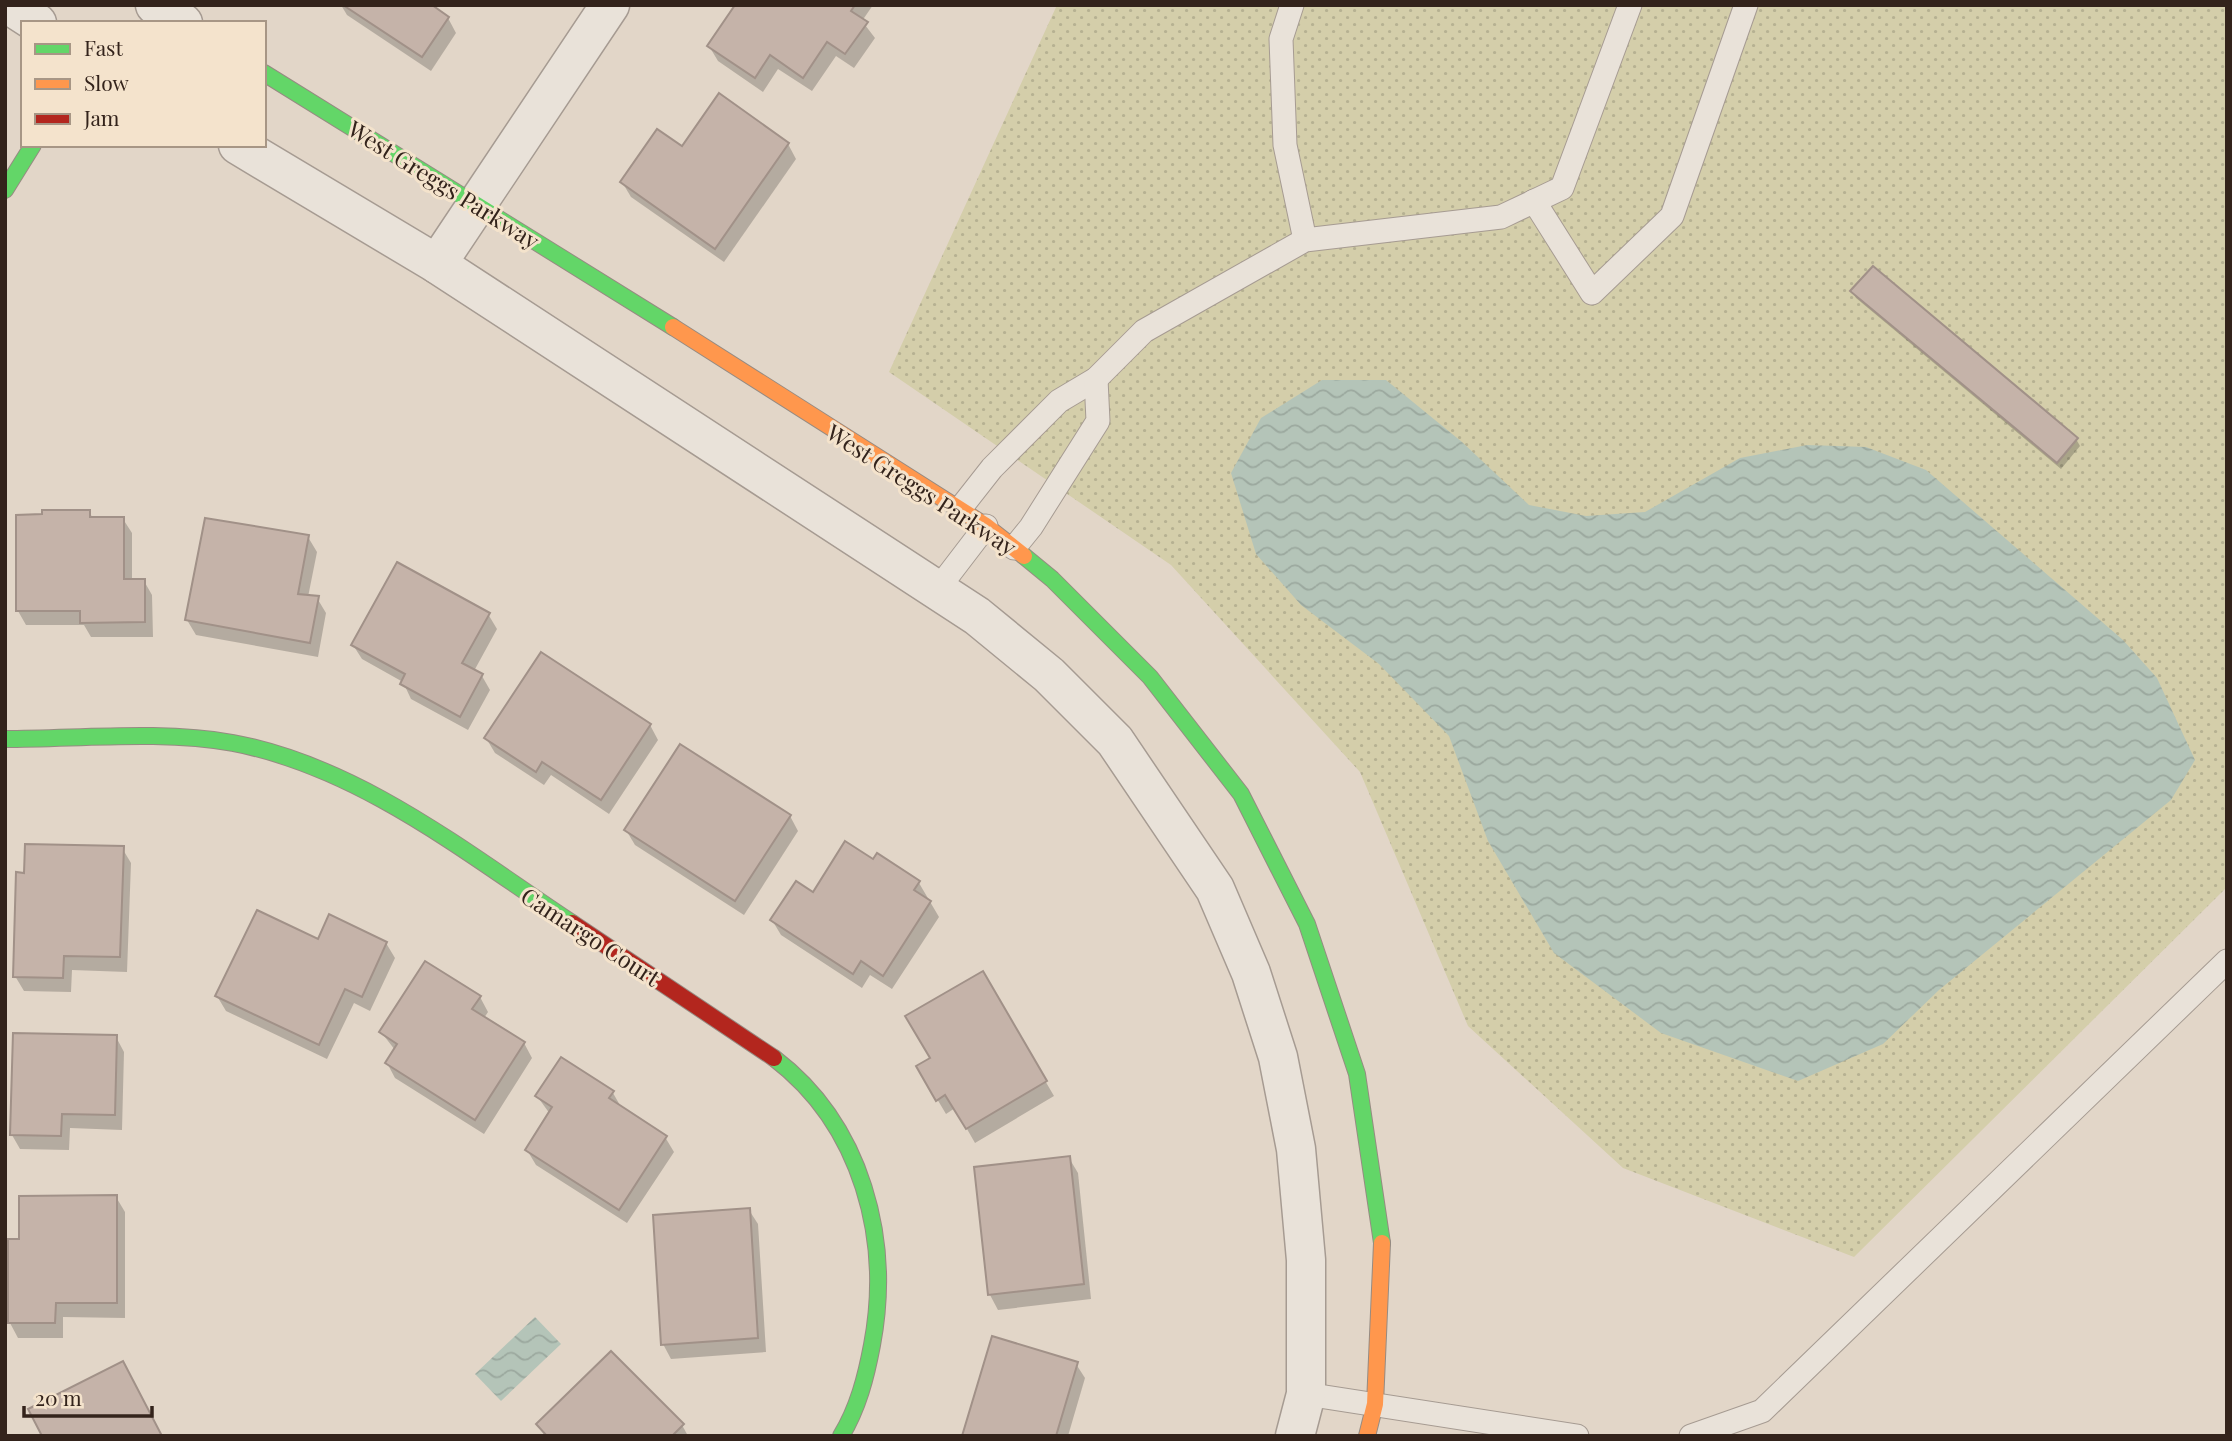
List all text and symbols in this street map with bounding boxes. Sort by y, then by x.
legend [21,21,266,147]
text: Fast [84,33,123,61]
text: Slow [84,68,129,96]
text: Jam [83,103,120,131]
street label: West Greggs Parkway [342,112,546,256]
street label: West Greggs Parkway [820,416,1023,562]
street label: Camargo Court [516,879,667,993]
scale bar [24,1374,152,1418]
text: 20 m [35,1383,82,1411]

